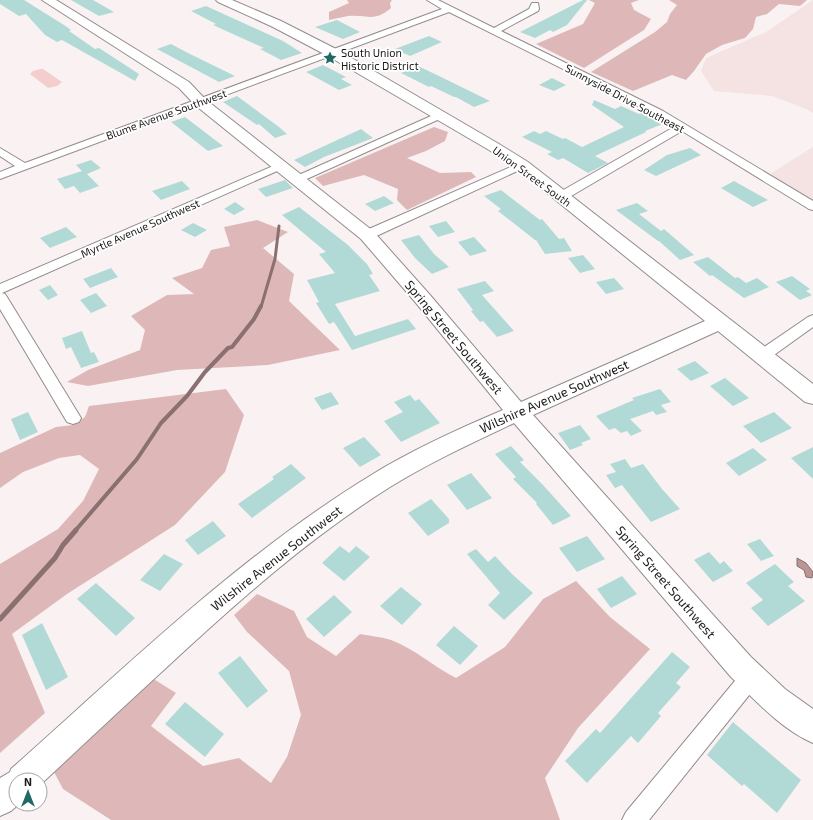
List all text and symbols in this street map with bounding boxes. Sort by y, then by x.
place label: South Union Historic District [341,46,419,72]
place icon: South Union Historic District [322,50,338,66]
street label: Sunnyside Drive Southeast [563,61,687,135]
street label: Blume Avenue Southwest [104,86,228,142]
street label: Union Street South [490,143,574,209]
street label: Myrtle Avenue Southwest [79,196,201,260]
street label: Spring Street Southwest [402,277,506,397]
street label: Wilshire Avenue Southwest [477,356,631,436]
street label: Wilshire Avenue Southwest [207,502,345,614]
street label: Spring Street Southwest [613,522,719,642]
north arrow [8,772,48,812]
text: N [24,775,32,788]

